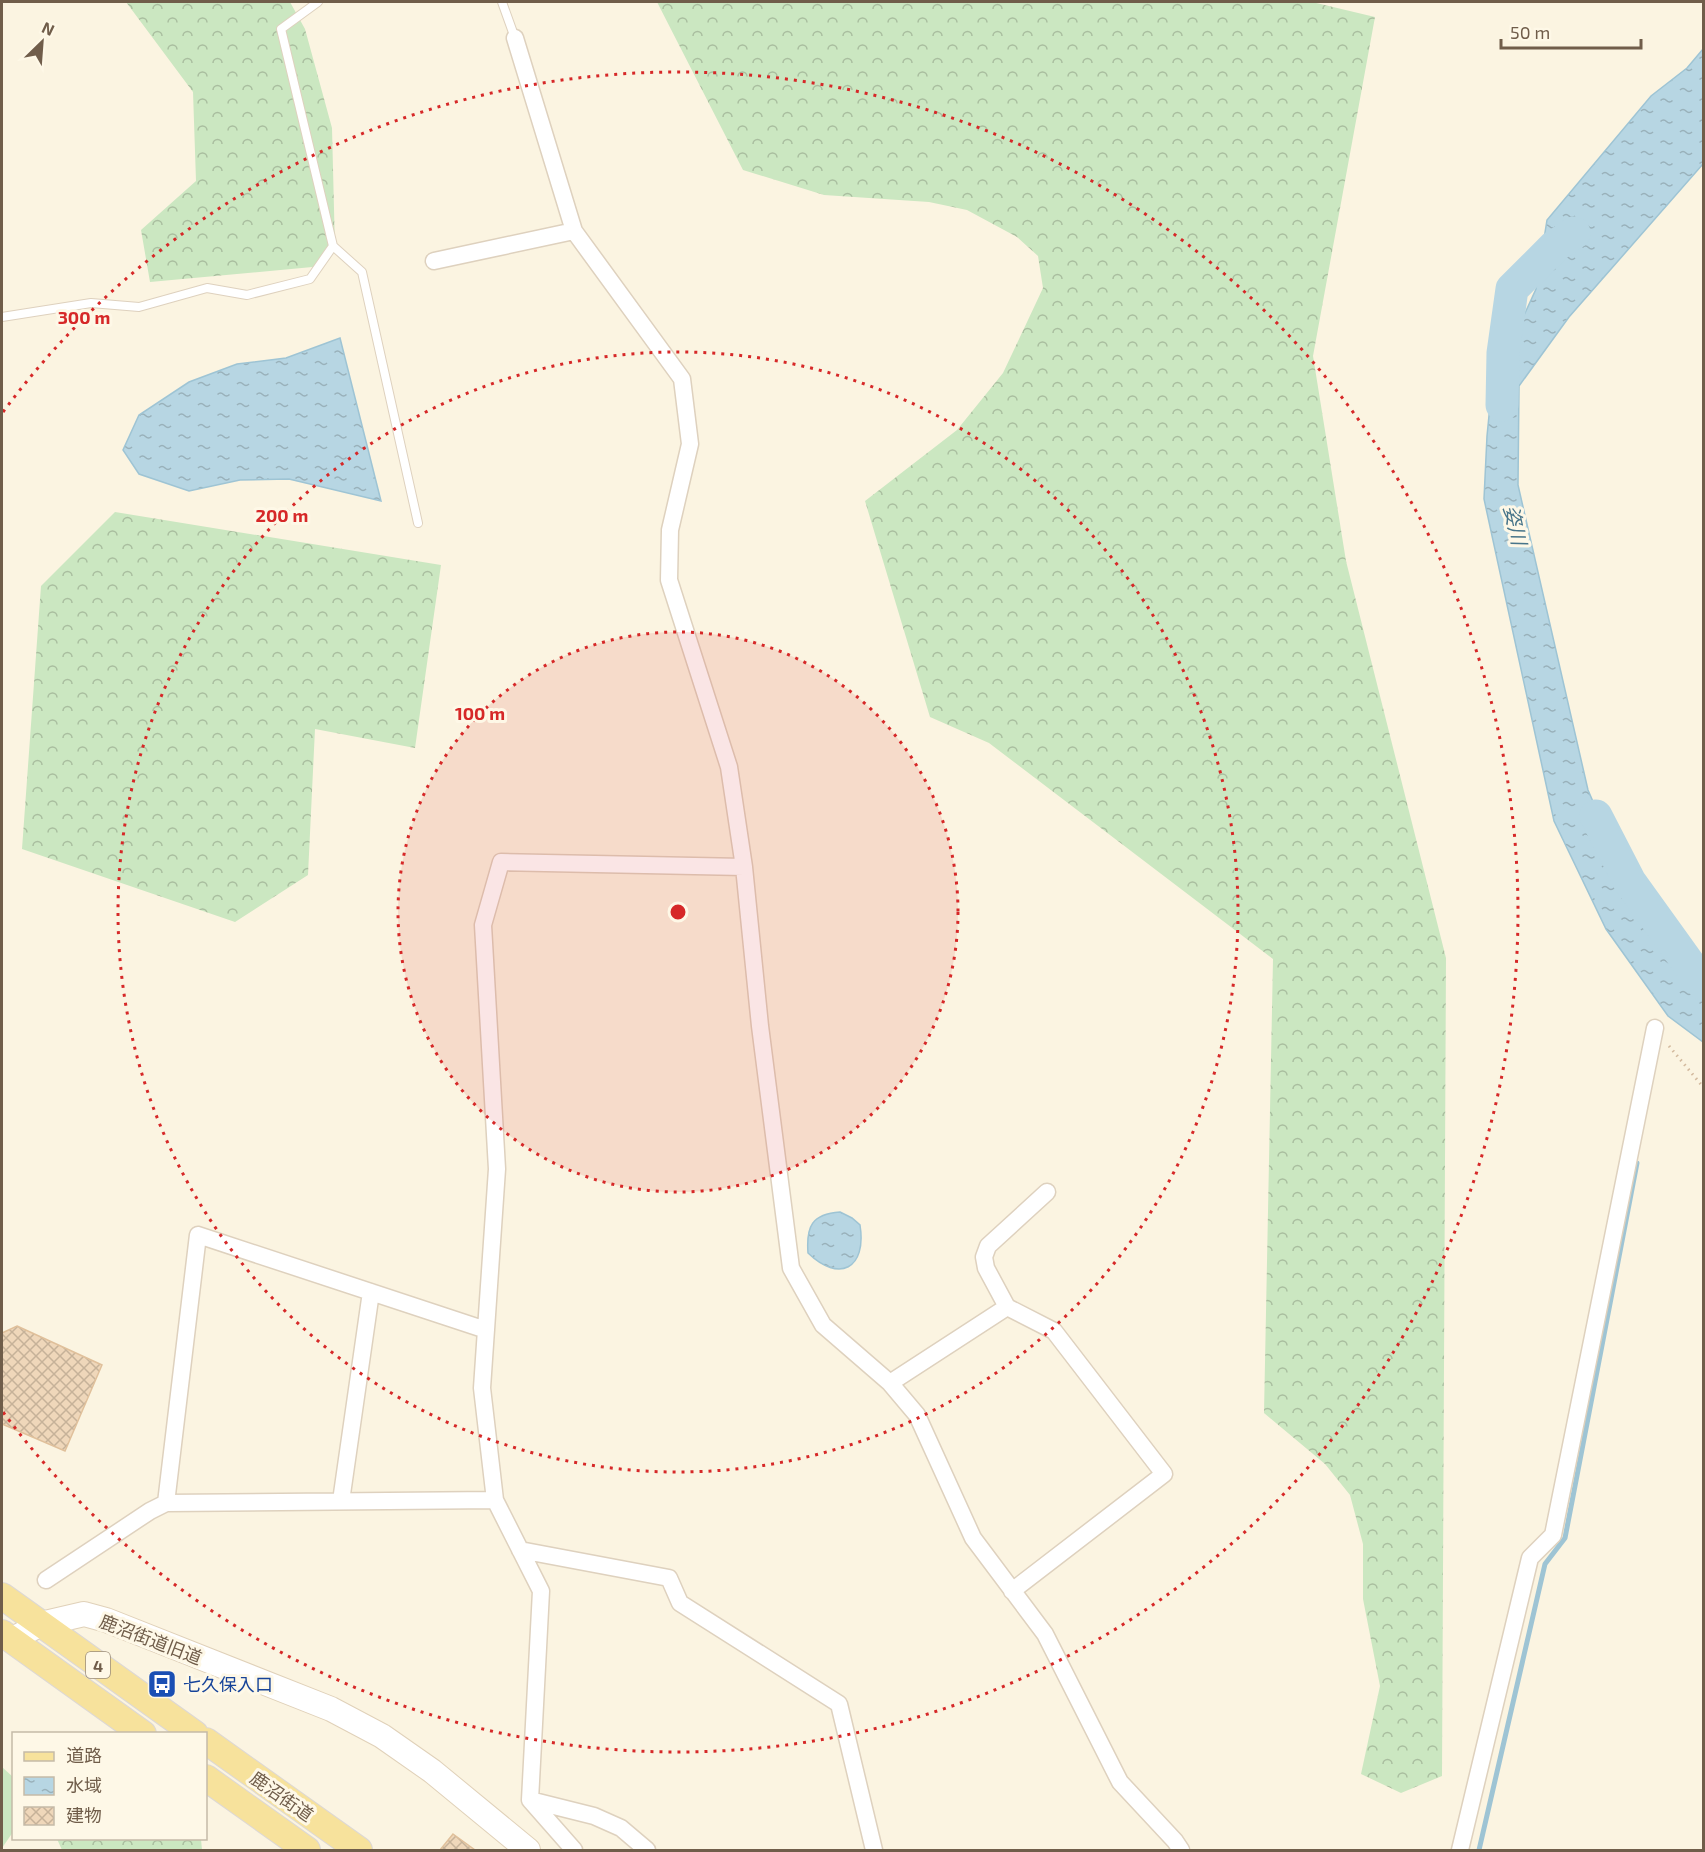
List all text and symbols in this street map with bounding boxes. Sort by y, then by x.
north arrow [12,12,72,72]
scale bar [1501,12,1640,50]
text: N [39,17,58,39]
text: 50 m [1510,21,1550,43]
text: 300 m [58,306,110,328]
water label: 姿川 [1500,503,1533,549]
text: 200 m [256,504,308,526]
text: 100 m [455,702,505,724]
centre of rings [668,902,688,922]
street label: 鹿沼街道旧道 [97,1609,205,1669]
road number: 4 [86,1652,110,1678]
bus stop icon: 七久保入口 [146,1668,178,1700]
place label: 七久保入口 [183,1673,273,1695]
legend [12,1732,207,1840]
text: 道路 [66,1744,102,1766]
street label: 鹿沼街道 [246,1766,318,1826]
text: 水域 [66,1774,102,1796]
text: 建物 [66,1804,102,1826]

